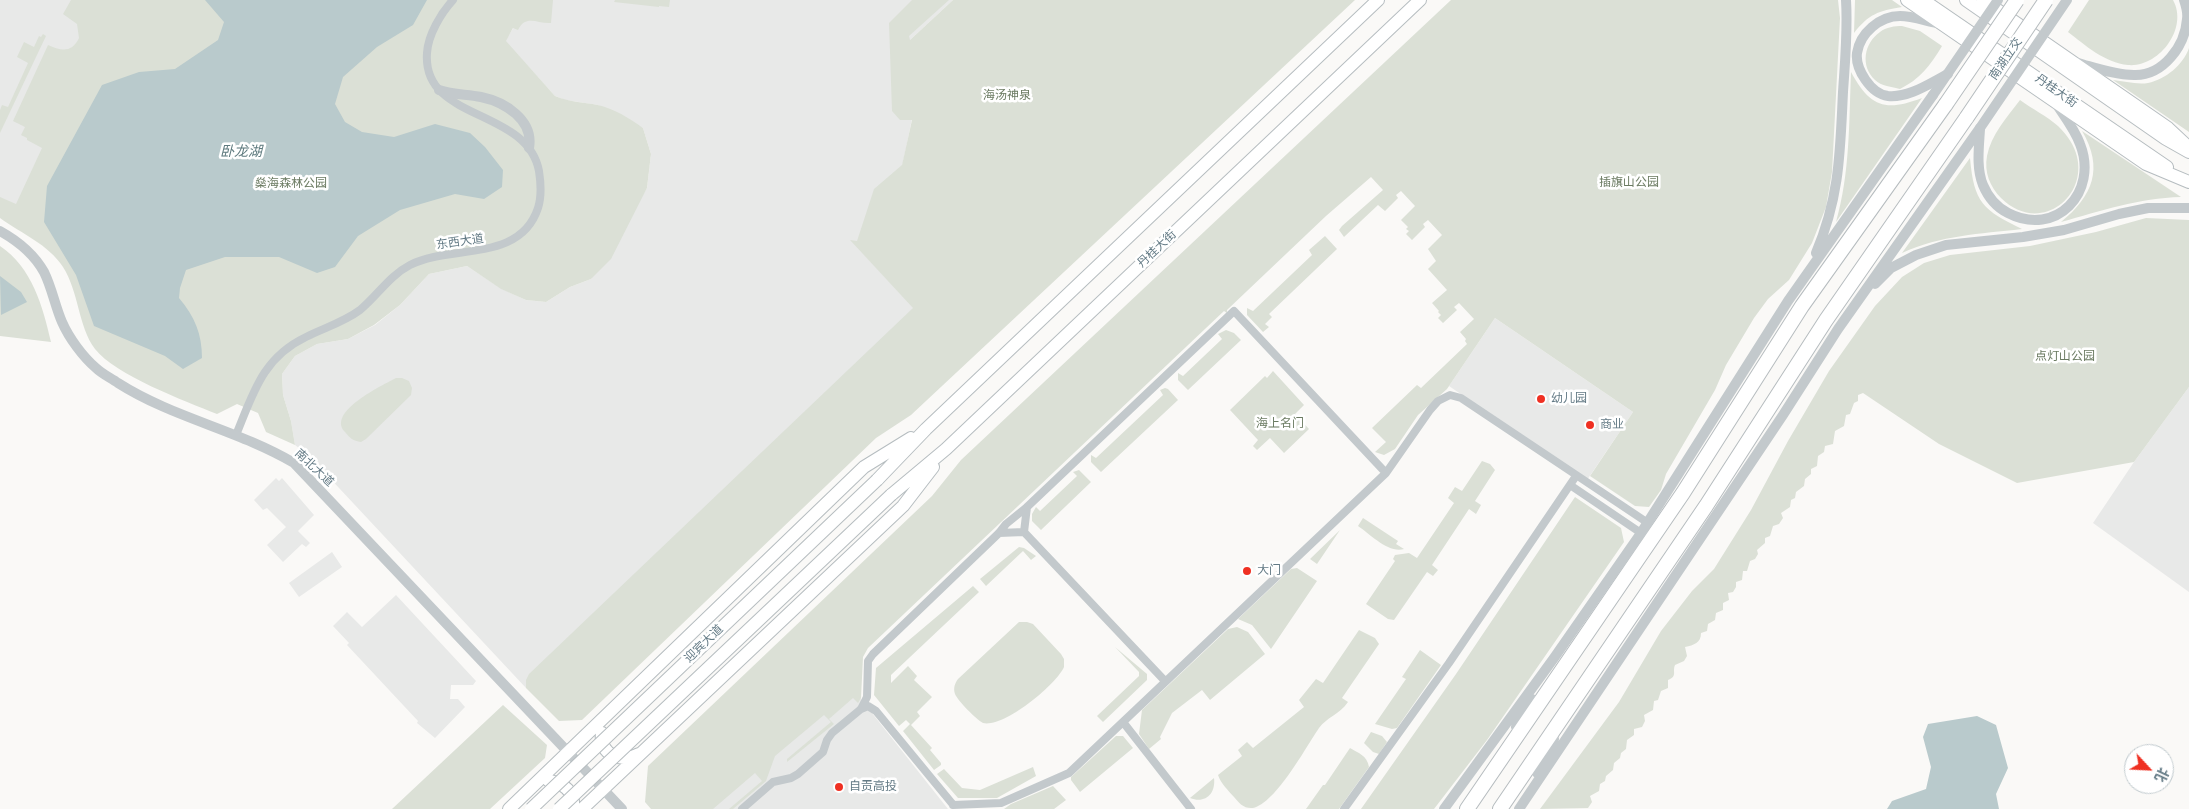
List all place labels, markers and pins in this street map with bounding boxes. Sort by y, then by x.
place label: 幼儿园 [1551,392,1587,406]
marker: 幼儿园 [1535,393,1547,405]
place label: 商业 [1600,418,1624,432]
marker: 商业 [1584,419,1596,431]
place label: 大门 [1257,564,1281,578]
marker: 大门 [1241,565,1253,577]
place label: 自贡高投 [849,780,897,794]
marker: 自贡高投 [833,781,845,793]

